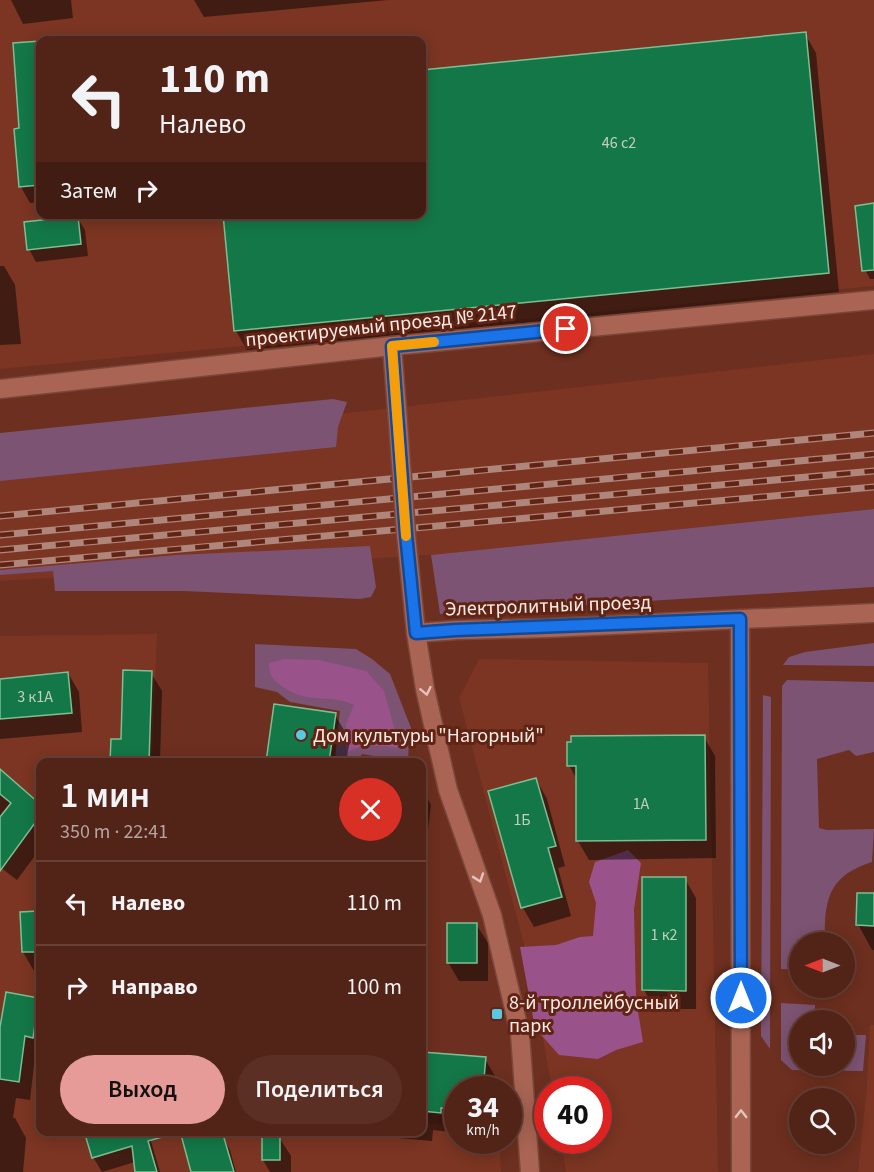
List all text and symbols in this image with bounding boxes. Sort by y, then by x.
text: 110 m [159,49,270,109]
icon: left [60,60,138,138]
text: Налево [159,105,246,144]
house number: 46 с2 [602,132,636,154]
icon: right [130,174,163,207]
text: Затем [60,175,118,207]
street label: проектируемый проезд № 2147 [244,298,518,354]
pin [540,303,591,354]
icon: arrive [549,312,582,345]
street label: Электролитный проезд [444,588,652,624]
house number: 3 к1А [17,686,53,708]
one-way arrow [419,686,432,696]
place label: Дом культуры "Нагорный" [313,722,544,750]
marker: Дом культуры "Нагорный" [294,728,308,742]
text: 1 мин [60,770,150,821]
button: close [339,778,402,841]
house number: 1А [633,793,650,815]
house number: 1Б [513,809,531,831]
text: 350 m · 22:41 [60,818,168,846]
one-way arrow [472,872,484,883]
icon: left [60,887,93,920]
text: Налево [111,887,185,919]
text: 110 m [347,887,402,919]
house number: 1 к2 [650,924,678,946]
north arrow [789,932,855,998]
map controls [789,932,855,1154]
position arrow [709,966,773,1030]
icon: right [60,971,93,1004]
text: Направо [111,971,198,1003]
text: 100 m [347,971,402,1003]
place label: 8-й троллейбусный парк [509,989,679,1040]
marker: 8-й троллейбусный парк [490,1007,504,1021]
button: sound [789,1010,855,1076]
button: Выход [60,1055,225,1124]
button: Поделиться [237,1055,402,1124]
speed limit sign: 40 [534,1076,612,1154]
text: 34 [467,1086,499,1129]
button: search [789,1088,855,1154]
one-way arrow [735,1109,747,1118]
text: km/h [466,1120,500,1141]

